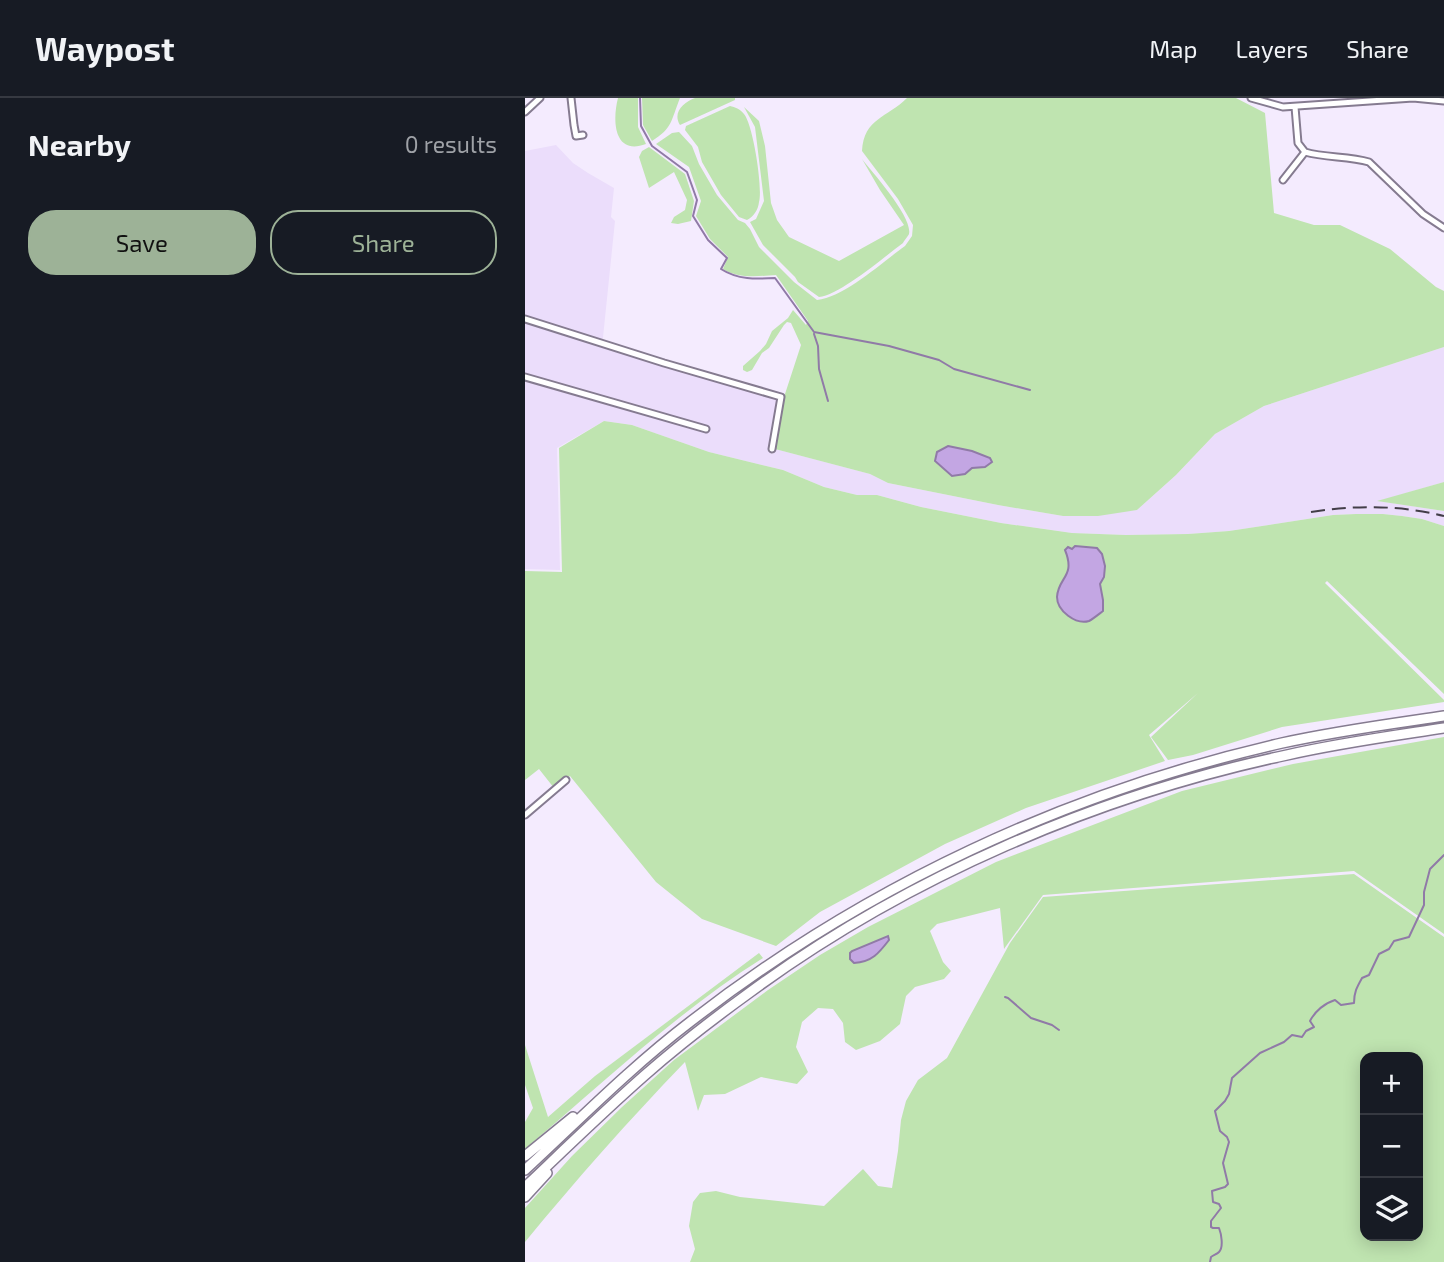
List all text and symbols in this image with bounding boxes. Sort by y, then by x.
text: Waypost [35,28,174,68]
text: Map [1149,34,1197,63]
text: Layers [1235,34,1308,63]
text: Share [1346,34,1409,63]
text: Nearby [28,126,131,162]
text: 0 results [405,130,497,158]
button: Save [28,210,256,275]
button: Share [270,210,497,275]
map controls [1360,1052,1423,1241]
button: + [1360,1052,1423,1115]
button: − [1360,1115,1423,1178]
button: layers [1360,1178,1423,1241]

